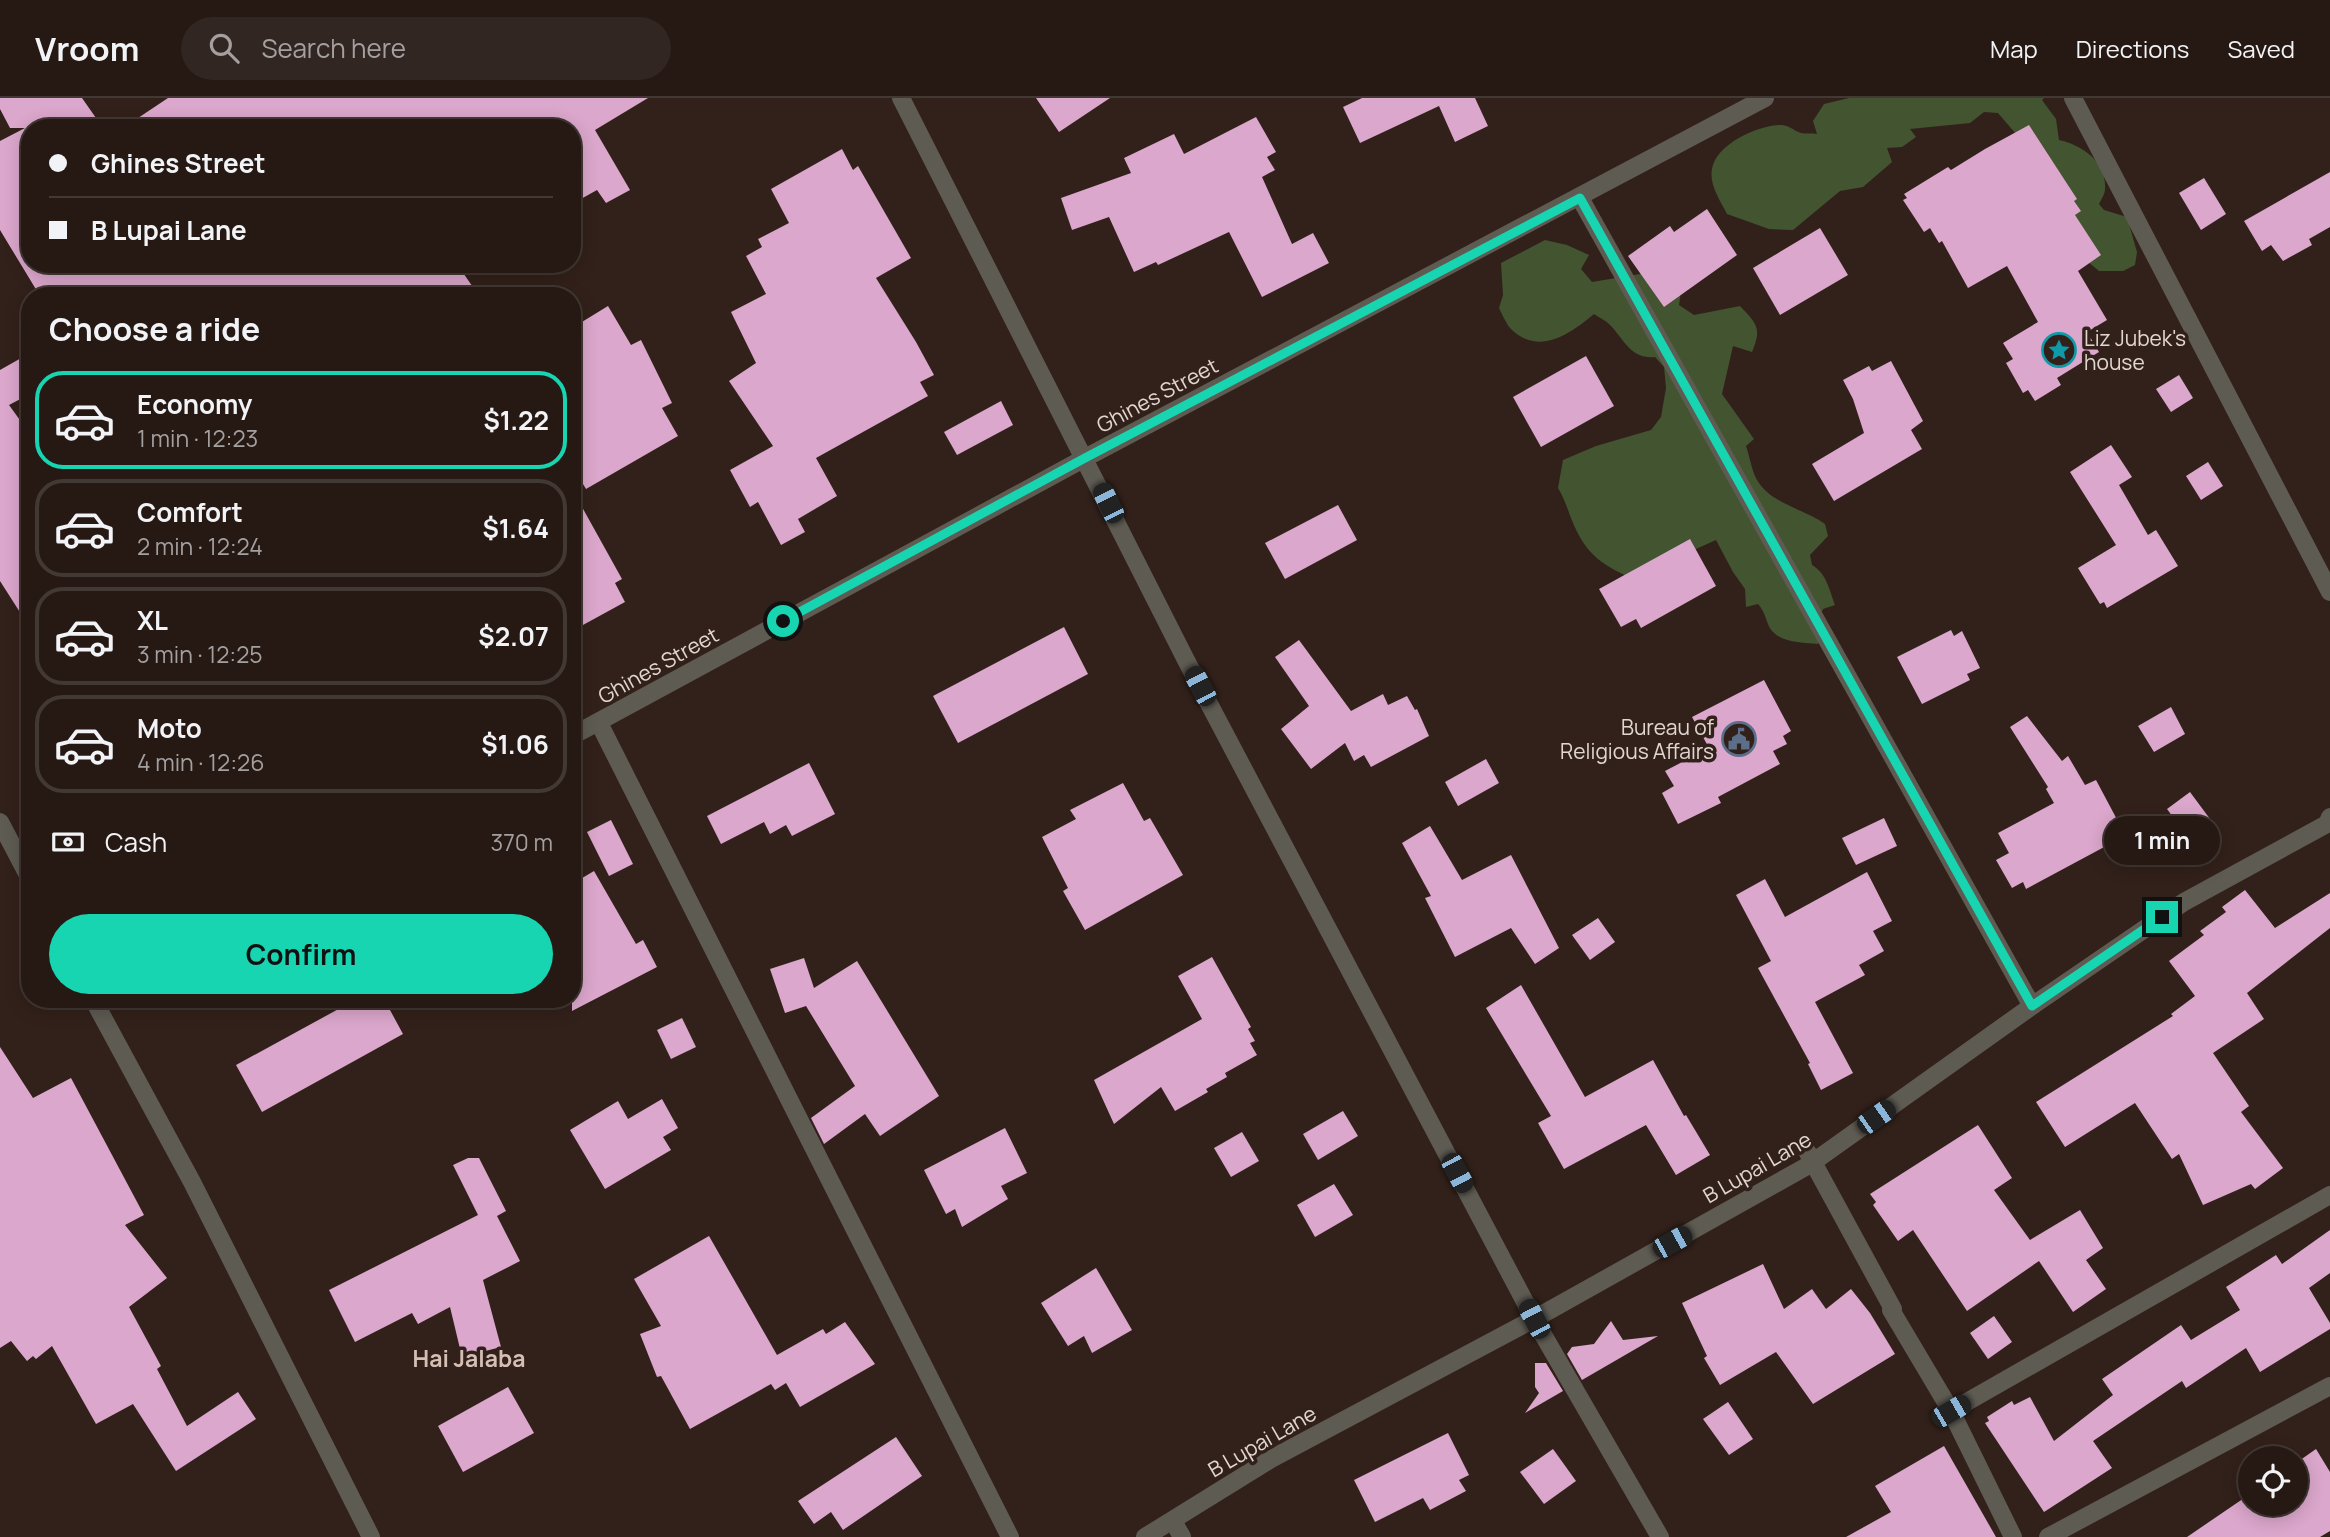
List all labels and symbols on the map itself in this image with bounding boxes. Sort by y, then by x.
place label: Liz Jubek's house [2084,324,2186,376]
place icon: Liz Jubek's house [2040,331,2078,369]
street label: Ghines Street [1091,351,1223,439]
car [1090,480,1127,526]
route start [767,605,799,637]
street label: Ghines Street [593,620,723,710]
car [1181,663,1220,709]
place label: Bureau of Religious Affairs [1560,713,1715,765]
public building icon: Bureau of Religious Affairs [1720,720,1758,758]
callout: 1 min [2104,816,2220,864]
route end [2146,901,2178,933]
car [1853,1096,1900,1138]
street label: B Lupai Lane [1698,1125,1816,1209]
car [1438,1150,1477,1196]
car [1649,1223,1696,1261]
car [1515,1296,1554,1342]
district label: Hai Jalaba [413,1342,525,1374]
car [1928,1391,1975,1431]
street label: B Lupai Lane [1203,1399,1321,1483]

